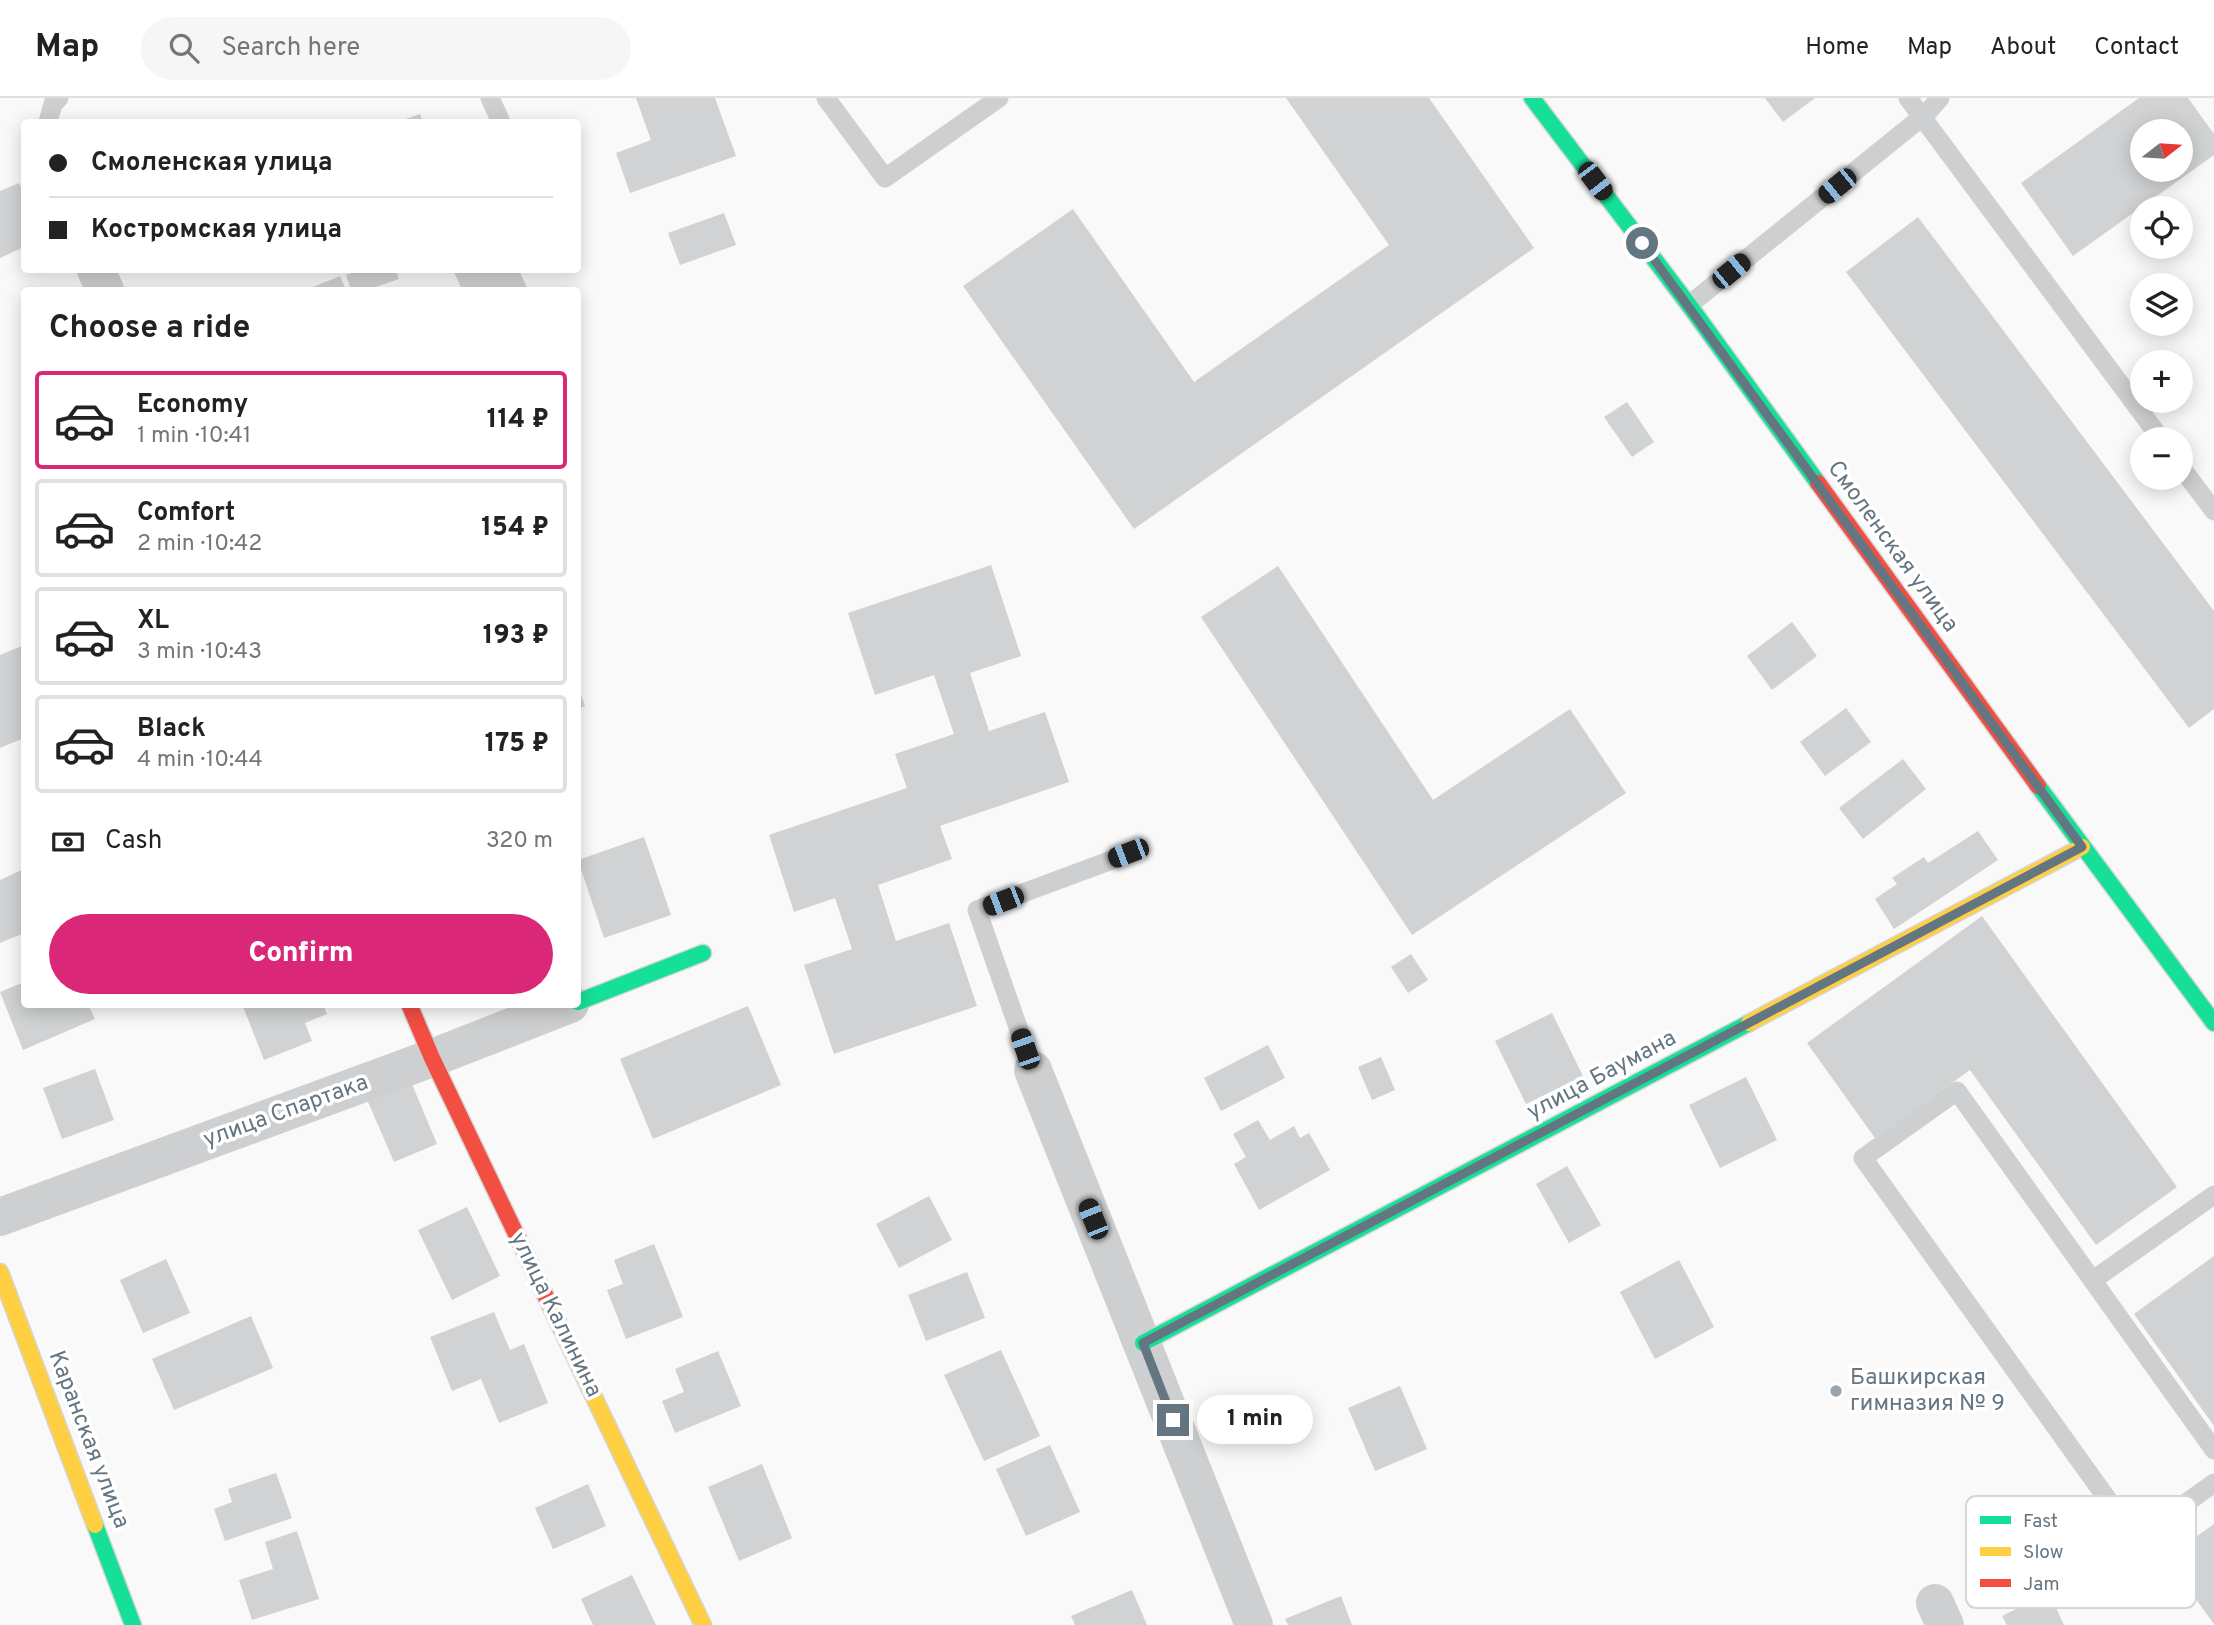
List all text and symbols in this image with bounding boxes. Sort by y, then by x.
search box [141,17,631,80]
text: Map [35,27,99,69]
icon: search [165,29,203,67]
text: Search here [221,32,360,65]
text: Home [1805,33,1869,63]
text: Map [1907,33,1952,63]
text: About [1990,33,2056,63]
text: Contact [2094,33,2179,63]
north arrow [2130,119,2193,182]
map controls [2130,119,2193,490]
text: Смоленская улица [91,147,333,180]
car [1574,158,1617,204]
car [1815,165,1860,207]
button: locate [2130,196,2193,259]
text: Костромская улица [91,214,342,247]
route start [1626,227,1658,259]
car [1709,250,1754,292]
button: layers [2130,273,2193,336]
text: Choose a ride [49,309,250,349]
button: + [2130,350,2193,413]
icon: car [53,389,116,452]
text: Economy [137,389,248,422]
text: 114 ₽ [487,404,549,437]
text: 1 min · 10:41 [137,422,251,451]
button: − [2130,427,2193,490]
street label: Смоленская улица [1820,455,1964,639]
icon: car [53,497,116,560]
text: Comfort [137,497,235,530]
text: 154 ₽ [481,512,549,545]
text: 2 min · 10:42 [137,530,262,559]
icon: car [53,605,116,668]
text: XL [137,605,169,638]
text: 193 ₽ [483,620,549,653]
text: 3 min · 10:43 [137,638,262,667]
icon: car [53,713,116,776]
text: Black [137,713,206,746]
text: 175 ₽ [485,728,549,761]
text: 4 min · 10:44 [137,746,263,775]
icon: cash [49,823,87,861]
text: Cash [105,825,162,858]
text: 320 m [486,827,553,856]
car [1105,836,1152,870]
car [980,884,1027,918]
button: Confirm [49,914,553,994]
street label: улица Баумана [1522,1024,1682,1128]
car [1009,1026,1042,1072]
street label: улица Спартака [200,1069,372,1155]
car [1076,1196,1111,1242]
street label: улица Калинина [503,1228,607,1402]
street label: Каранская улица [41,1347,135,1533]
place label: Башкирская гимназия № 9 [1850,1364,2005,1419]
marker: Башкирская гимназия № 9 [1828,1383,1844,1399]
callout: 1 min [1198,1396,1313,1444]
route end [1157,1404,1189,1436]
text: 1 min [1227,1405,1283,1434]
legend [1966,1496,2196,1608]
text: Fast [2023,1510,2058,1534]
text: Slow [2023,1541,2063,1565]
text: Jam [2023,1573,2060,1597]

